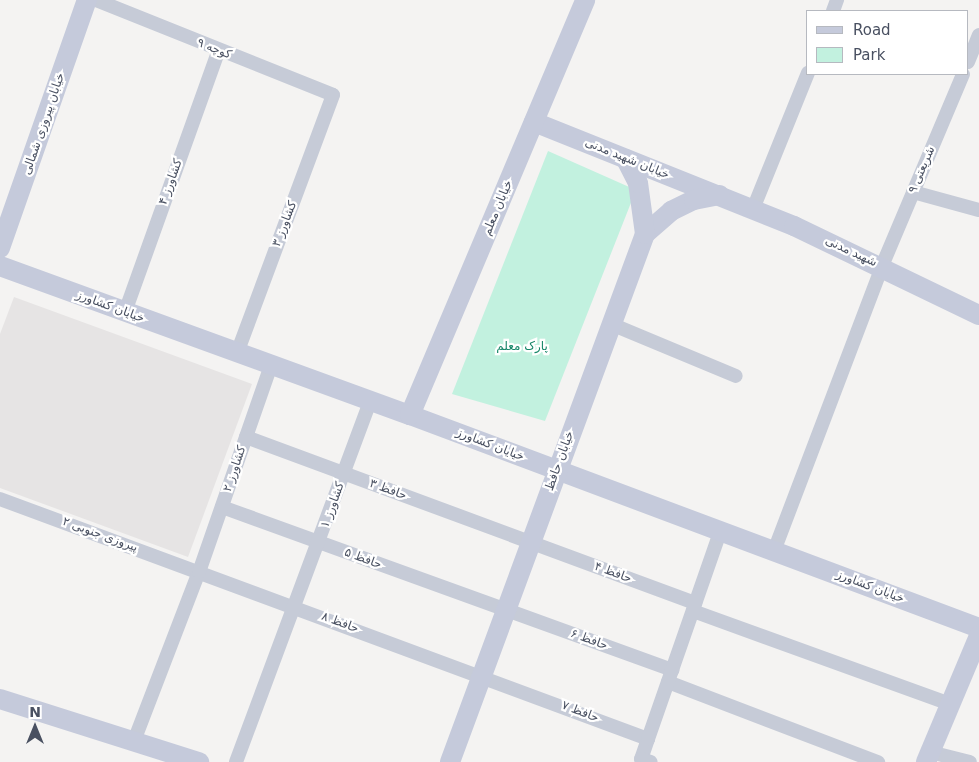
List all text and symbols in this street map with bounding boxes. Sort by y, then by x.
legend [806,10,969,75]
text: Road [853,21,891,39]
street label: کوچه ۹ [195,36,233,62]
text: Park [853,46,885,64]
street label: خیابان پیروزی شمالی [20,71,68,177]
street label: خیابان شهید مدنی [583,136,671,182]
street label: شریعتی ۹ [906,144,938,196]
street label: کشاورز ۴ [156,157,186,207]
street label: خیابان معلم [480,178,516,238]
street label: کشاورز ۳ [270,199,300,249]
street label: شهید مدنی [823,234,879,270]
street label: خیایان کشاورز [74,288,146,326]
park label: پارک معلم [496,340,548,354]
street label: خیایان کشاورز [454,425,526,465]
street label: خیابان حافظ [543,429,577,493]
street label: کشاورز ۲ [220,444,250,494]
street label: حافظ ۳ [367,477,409,503]
street label: کشاورز ۱ [318,480,348,530]
street label: پیروزی جنوبی ۲ [60,515,140,555]
street label: حافظ ۵ [342,546,384,572]
street label: حافظ ۴ [592,560,634,586]
street label: خیایان کشاورز [834,567,906,607]
street label: حافظ ۸ [319,610,361,636]
street label: حافظ ۶ [568,627,610,653]
street label: حافظ ۷ [559,698,601,726]
north arrow [10,702,60,752]
text: N [29,704,41,720]

